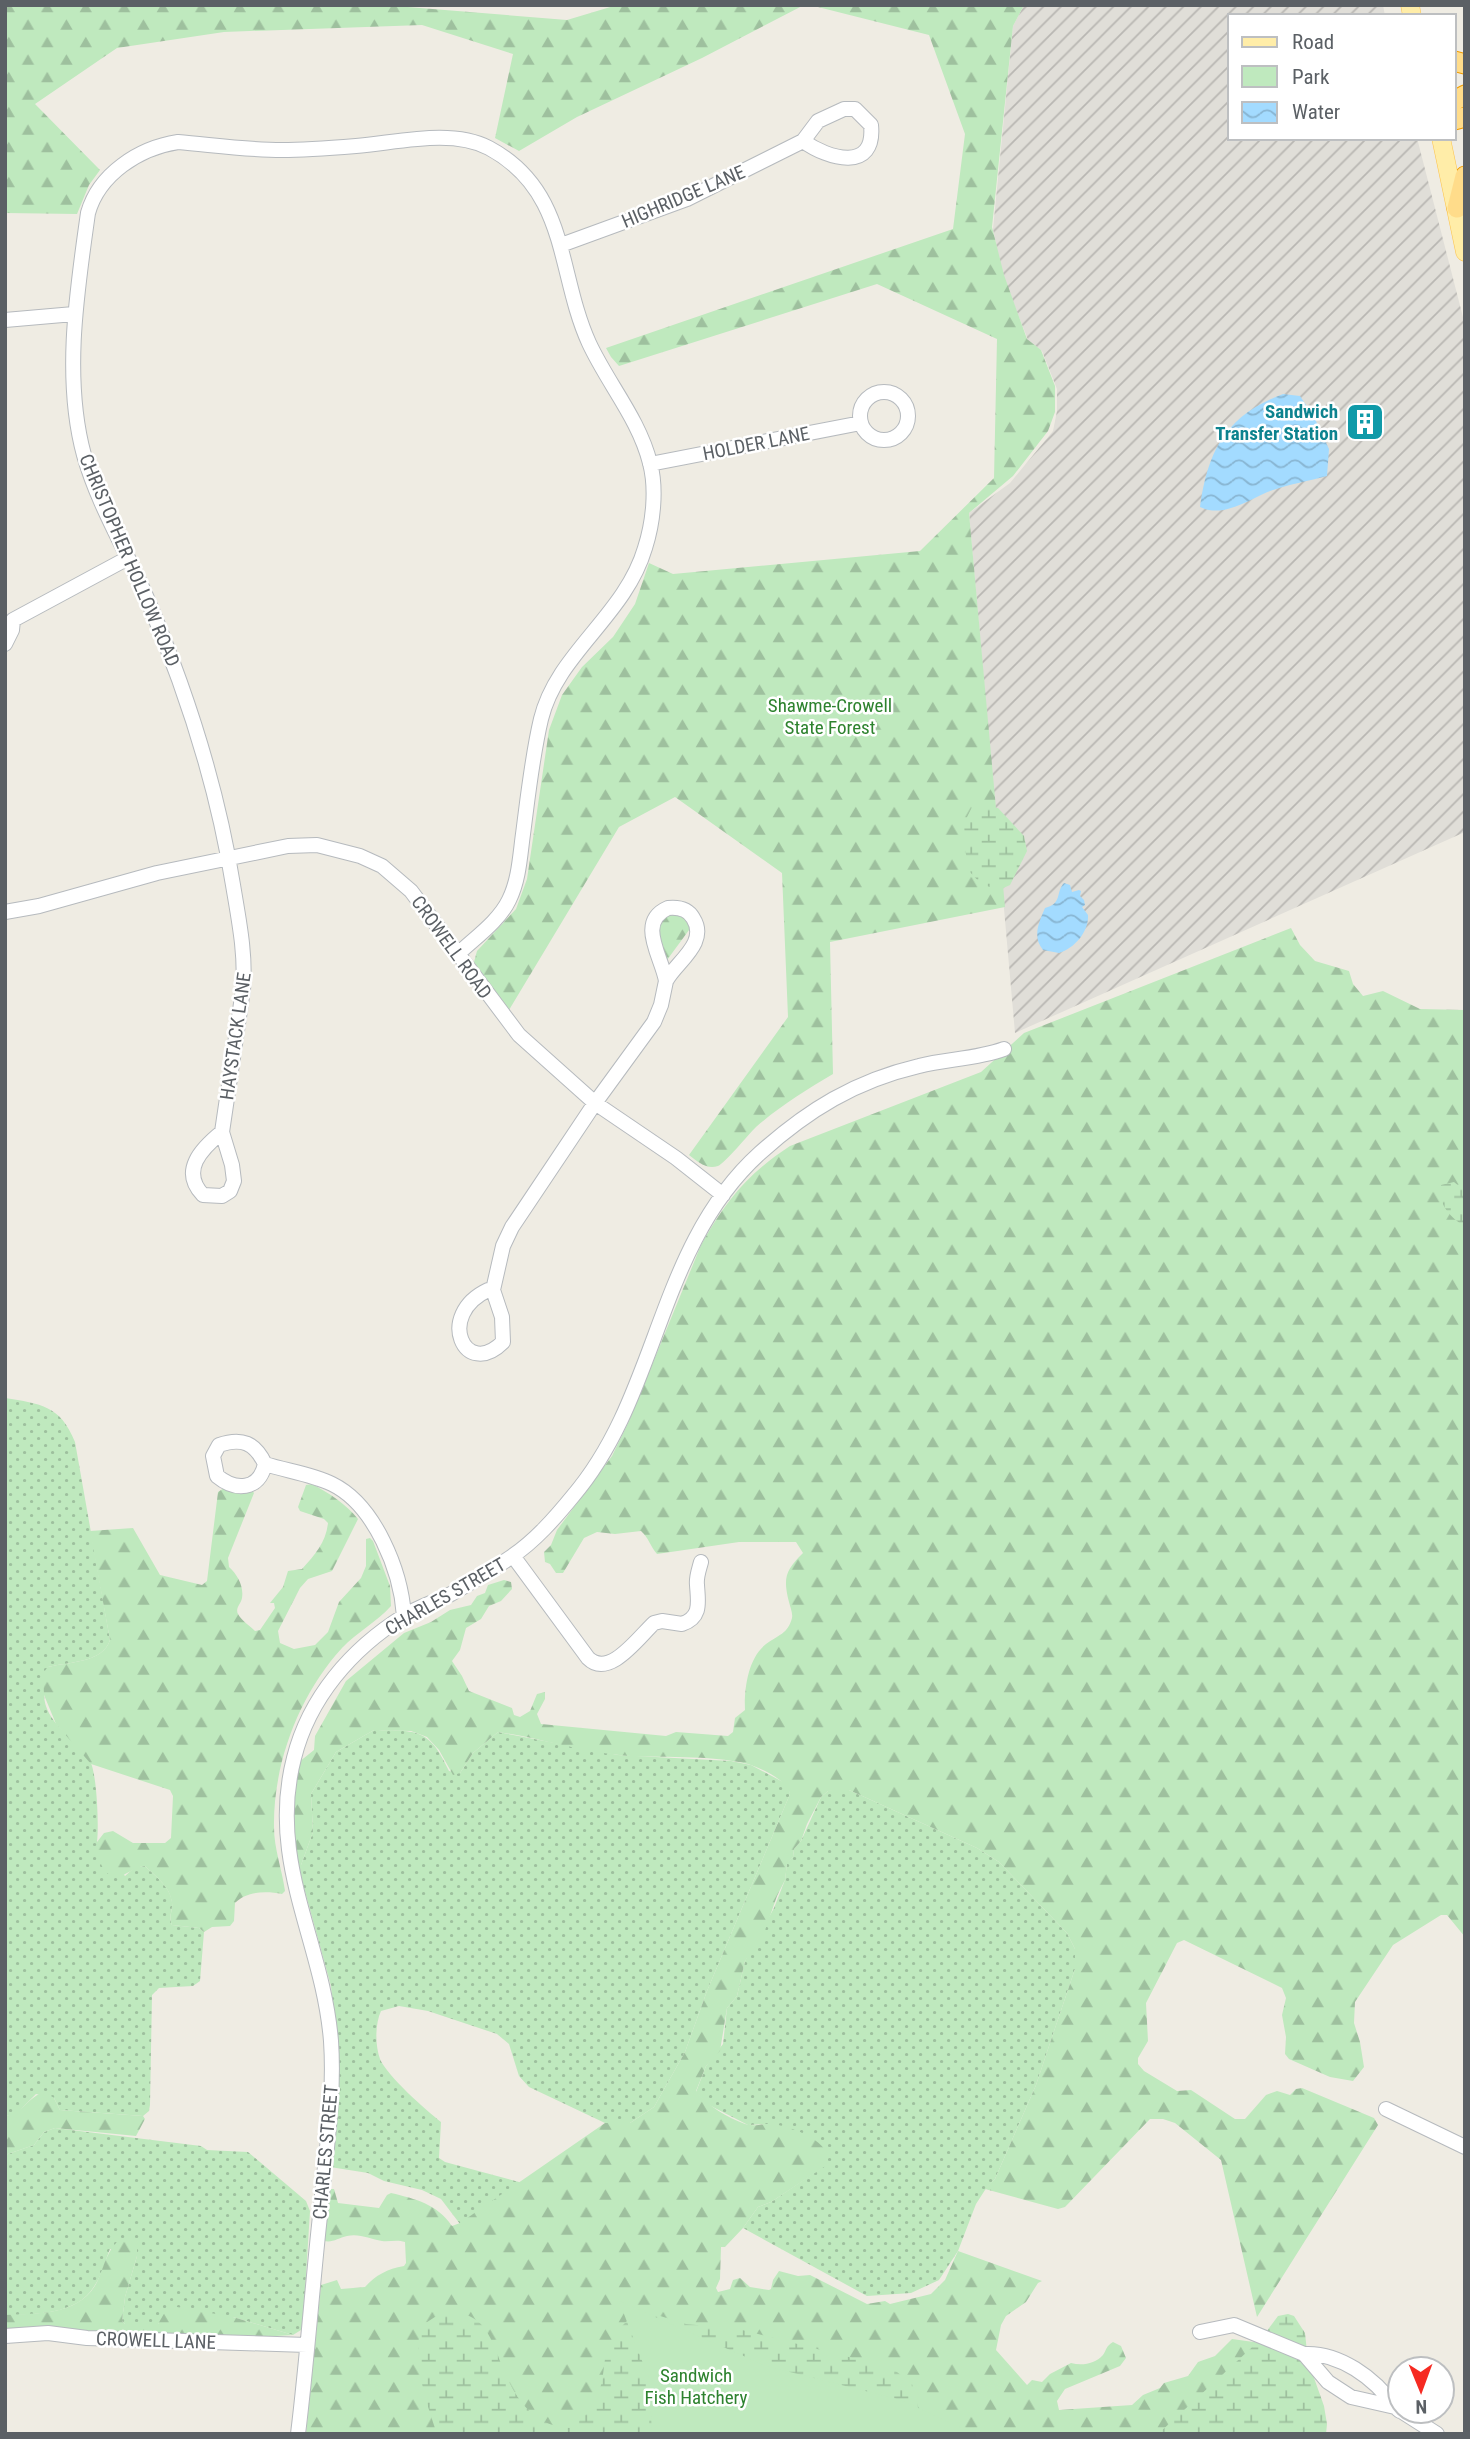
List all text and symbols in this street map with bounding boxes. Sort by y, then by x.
legend [1228,14,1456,140]
text: Road [1292,30,1334,54]
text: Park [1292,65,1330,89]
text: Water [1292,100,1340,124]
street label: HIGHRIDGE LANE [618,160,748,233]
place label: Sandwich Transfer Station [1215,400,1338,445]
building icon: Sandwich Transfer Station [1344,401,1386,443]
street label: HOLDER LANE [701,422,811,465]
street label: CHRISTOPHER HOLLOW ROAD [74,451,185,670]
park label: Shawme-Crowell State Forest [768,694,892,739]
street label: CROWELL ROAD [407,891,497,1003]
street label: HAYSTACK LANE [215,971,256,1101]
street label: CHARLES STREET [381,1553,510,1640]
street label: CHARLES STREET [308,2084,343,2220]
street label: CROWELL LANE [96,2327,216,2354]
north arrow [1386,2355,1456,2425]
park label: Sandwich Fish Hatchery [645,2364,748,2409]
text: N [1415,2395,1427,2418]

